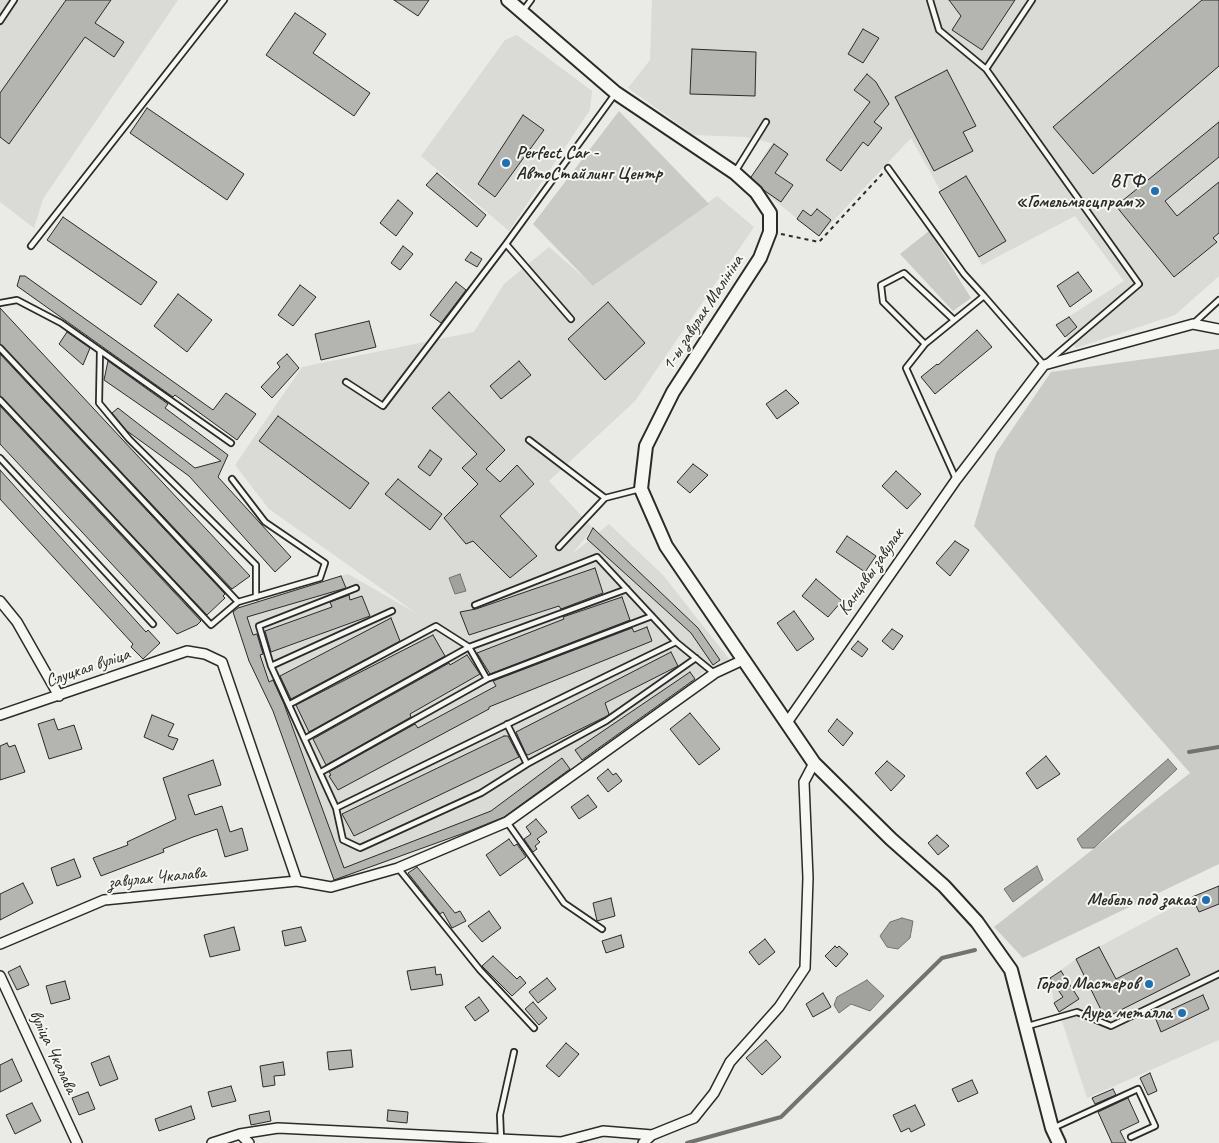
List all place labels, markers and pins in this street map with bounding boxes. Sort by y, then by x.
place label: Perfect Car - АвтоСтайлинг Центр [516,142,662,184]
marker: Perfect Car - АвтоСтайлинг Центр [500,157,512,169]
place label: ВГФ «Гомельмясцпрам» [1016,170,1145,212]
marker: ВГФ «Гомельмясцпрам» [1149,185,1161,197]
place label: Мебель под заказ [1087,889,1196,911]
marker: Мебель под заказ [1200,894,1212,906]
place label: Город Мастеров [1036,973,1139,995]
marker: Город Мастеров [1143,978,1155,990]
place label: Аура металла [1081,1002,1172,1024]
marker: Аура металла [1176,1007,1188,1019]

